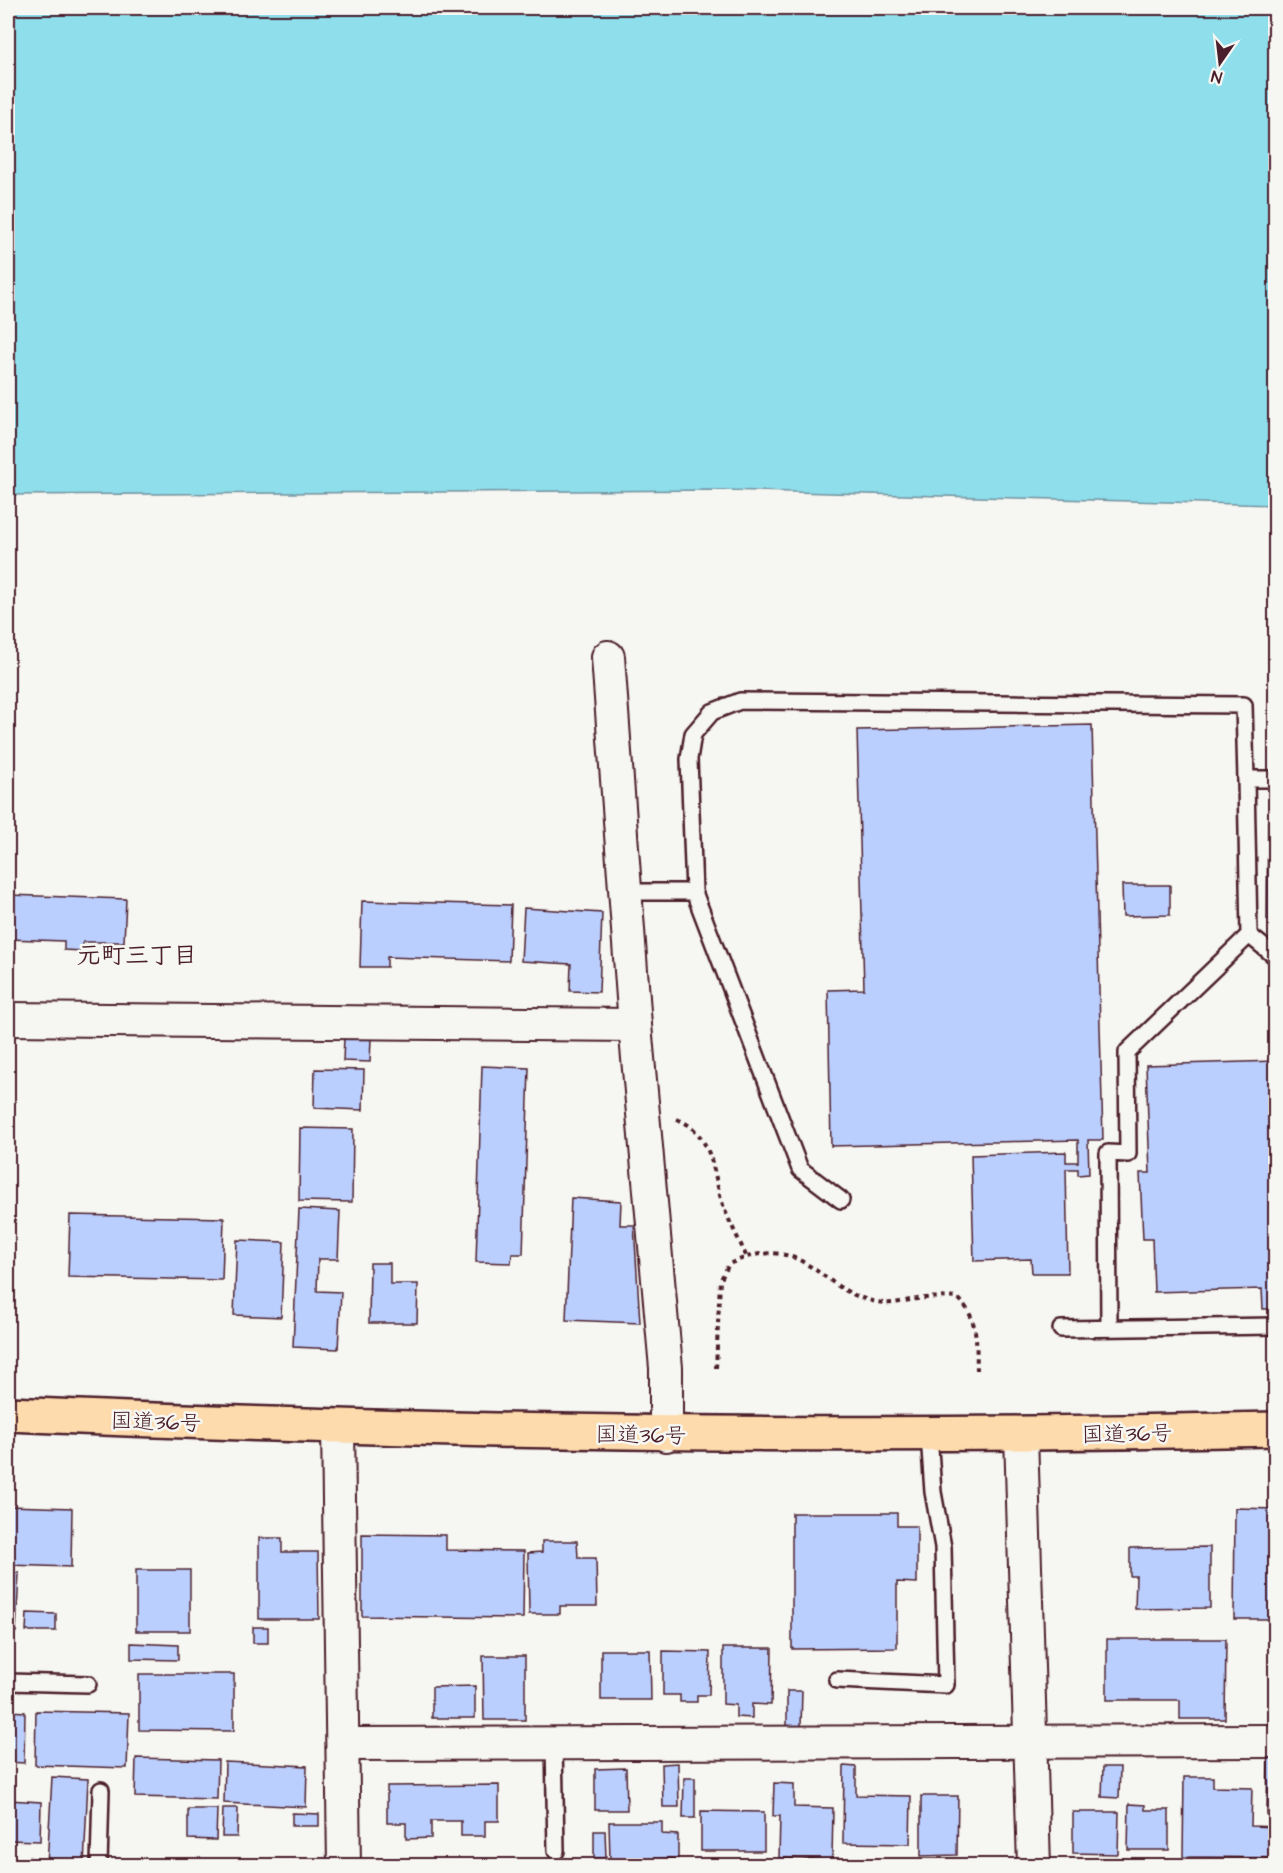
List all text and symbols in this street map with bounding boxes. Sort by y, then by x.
north arrow [1190,33,1250,93]
text: N [1209,65,1224,88]
district label: 元町三丁目 [77,939,197,973]
street label: 国道36号 [110,1405,202,1440]
street label: 国道36号 [1081,1418,1173,1451]
street label: 国道36号 [595,1419,687,1452]

